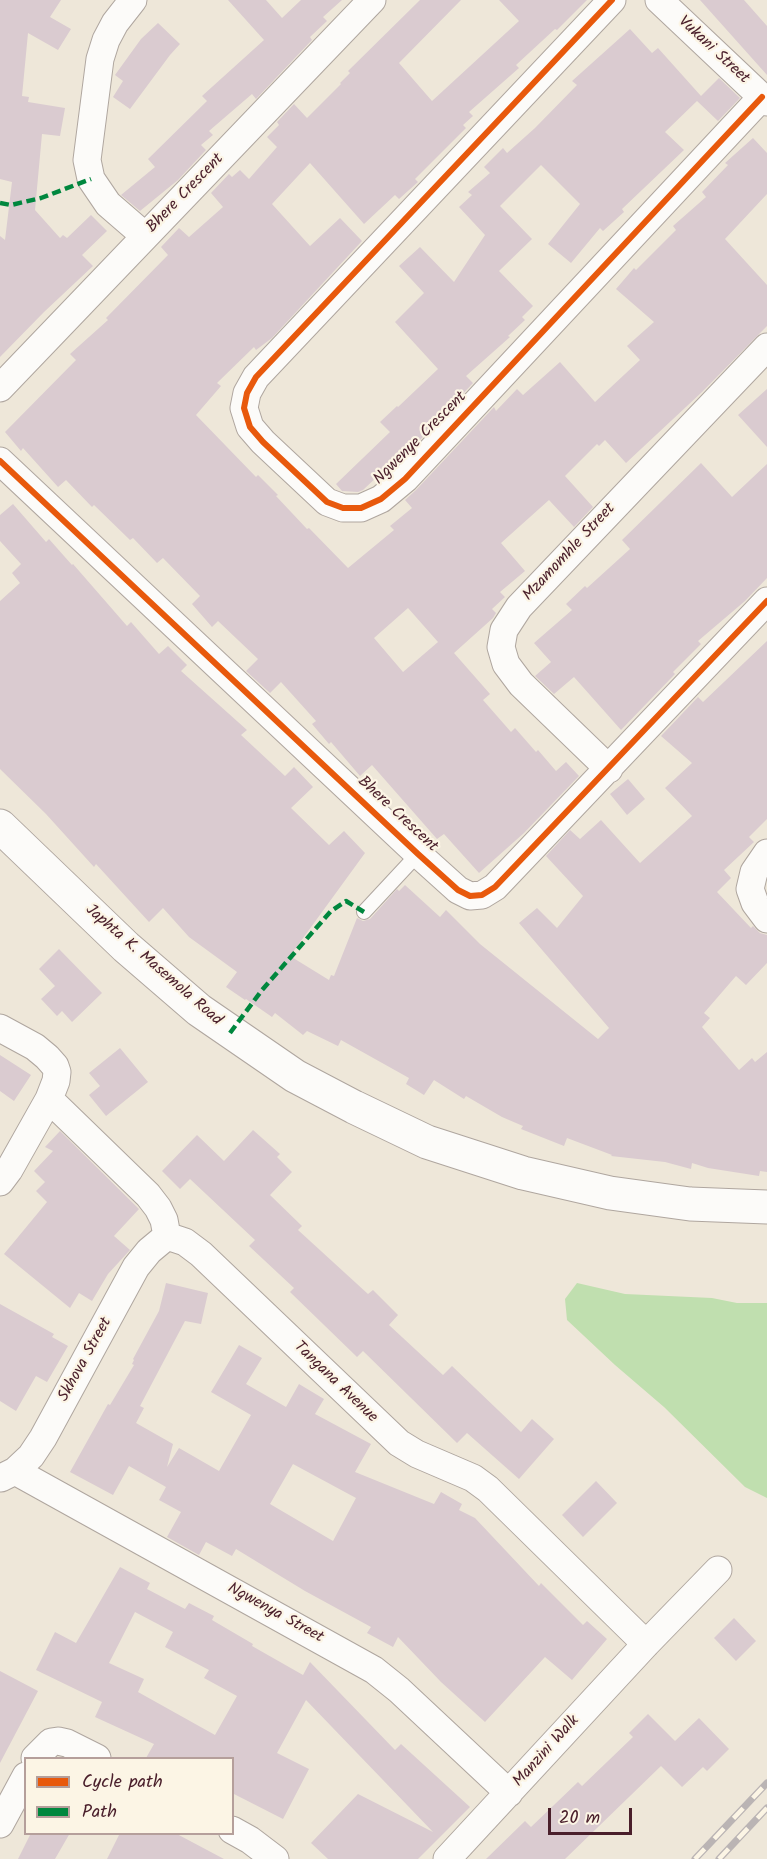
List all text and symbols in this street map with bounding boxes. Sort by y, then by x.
street label: Vukani Street [673,13,753,89]
street label: Bhere Crescent [143,150,229,238]
street label: Ngwenye Crescent [370,388,472,490]
street label: Mzamomhle Street [520,500,620,606]
street label: Bhere Crescent [353,773,441,857]
street label: Japhta K. Masemola Road [81,901,225,1031]
street label: Skhova Street [55,1315,117,1405]
street label: Tangana Avenue [289,1338,381,1428]
street label: Ngwenya Street [224,1580,326,1648]
street label: Manzini Walk [510,1712,584,1792]
legend [24,1757,234,1835]
text: Cycle path [82,1768,163,1797]
scale bar [551,1796,635,1834]
text: Path [82,1798,117,1827]
text: 20 m [559,1804,600,1833]

